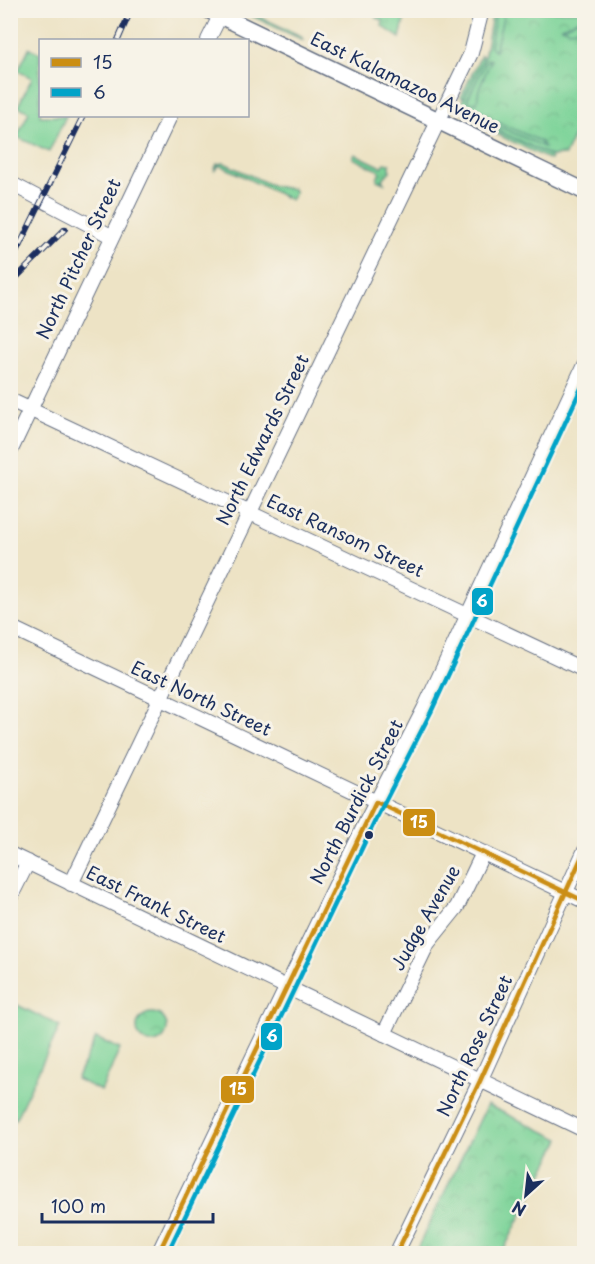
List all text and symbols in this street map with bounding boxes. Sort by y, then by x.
street label: East Kalamazoo Avenue [306,24,505,139]
legend [39,39,249,117]
text: 15 [93,48,113,75]
text: 6 [93,78,106,105]
street label: North Pitcher Street [28,174,127,343]
street label: North Edwards Street [208,349,315,529]
street label: East Ransom Street [263,486,429,583]
line badge: 6 [471,587,494,616]
text: 6 [476,588,488,612]
street label: East North Street [127,653,276,742]
street label: North Burdick Street [302,714,409,888]
line badge: 15 [402,808,436,837]
text: 15 [410,809,428,833]
unlabelled marker [363,829,375,841]
street label: East Frank Street [82,858,231,949]
street label: Judge Avenue [384,859,466,975]
street label: North Rose Street [429,970,518,1120]
line badge: 6 [260,1022,283,1051]
text: 6 [266,1023,278,1047]
line badge: 15 [220,1075,255,1104]
text: 15 [229,1076,247,1100]
north arrow [496,1165,556,1225]
scale bar [42,1186,213,1224]
text: 100 m [51,1192,106,1219]
text: N [508,1196,530,1223]

